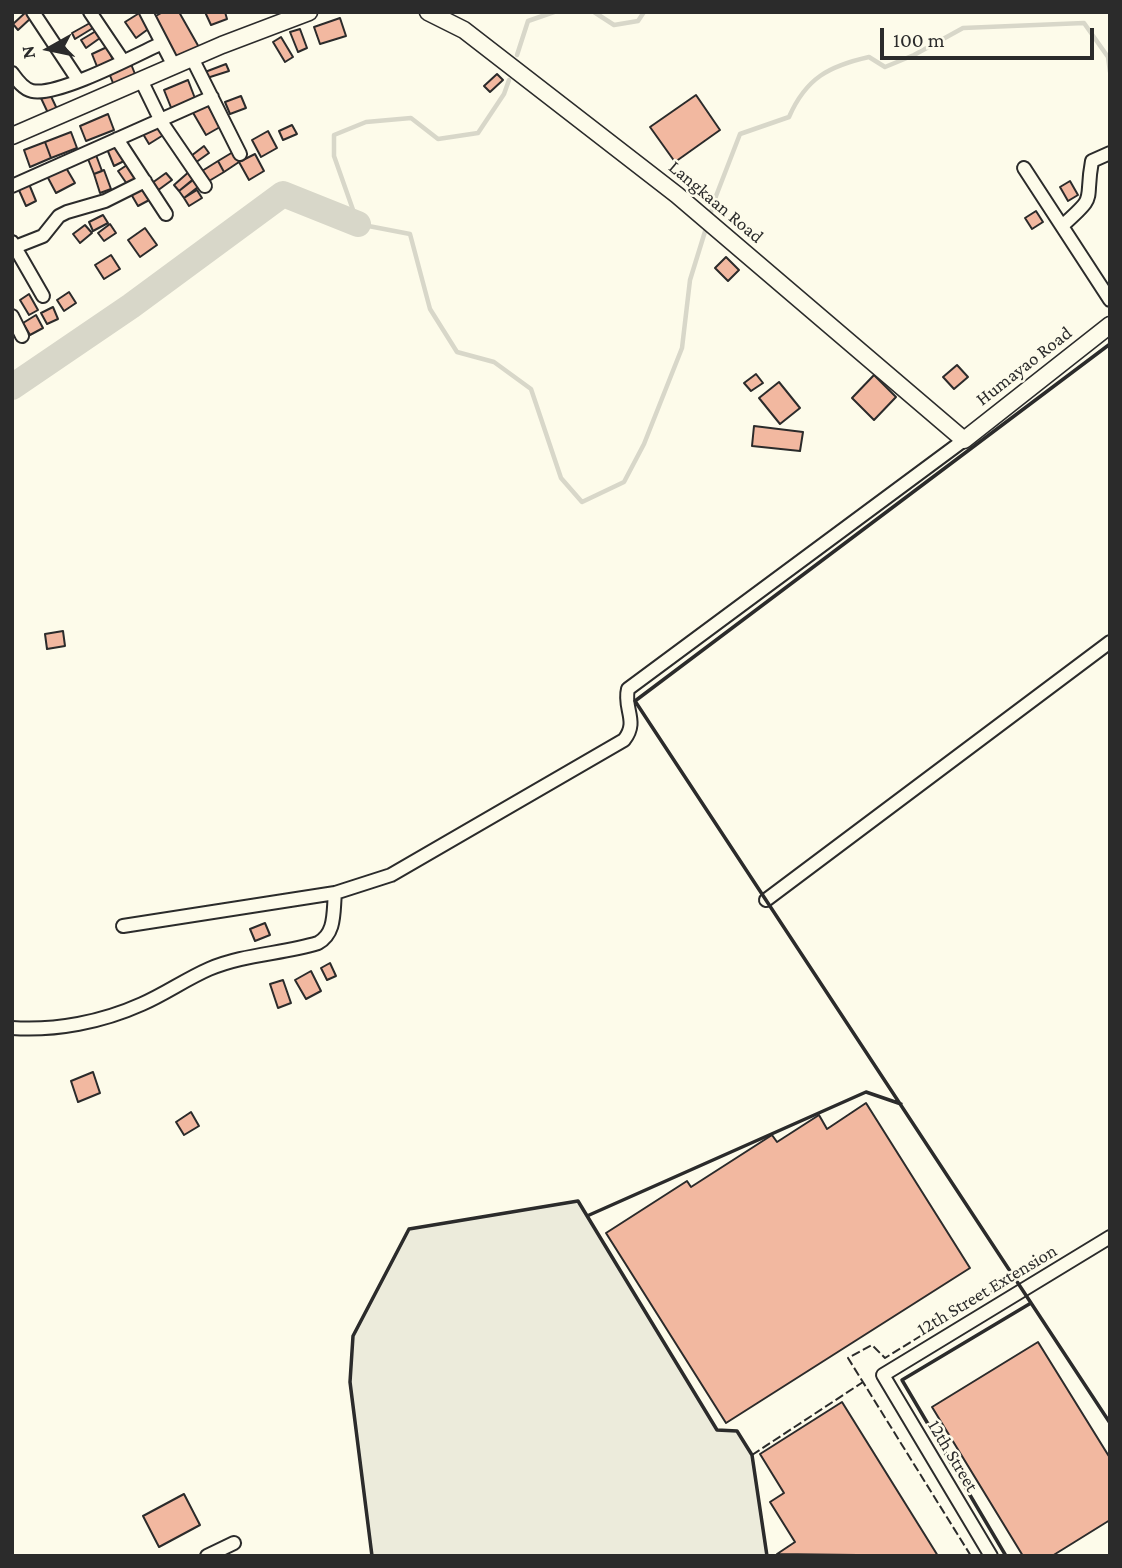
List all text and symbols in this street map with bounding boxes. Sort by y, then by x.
north arrow [14,14,84,84]
scale bar [884,14,1098,58]
text: 100 m [893,28,945,52]
text: N [16,44,39,60]
street label: Langkaan Road [664,156,768,248]
street label: Humayao Road [971,321,1077,411]
street label: 12th Street Extension [913,1239,1061,1341]
street label: 12th Street [923,1416,983,1496]

